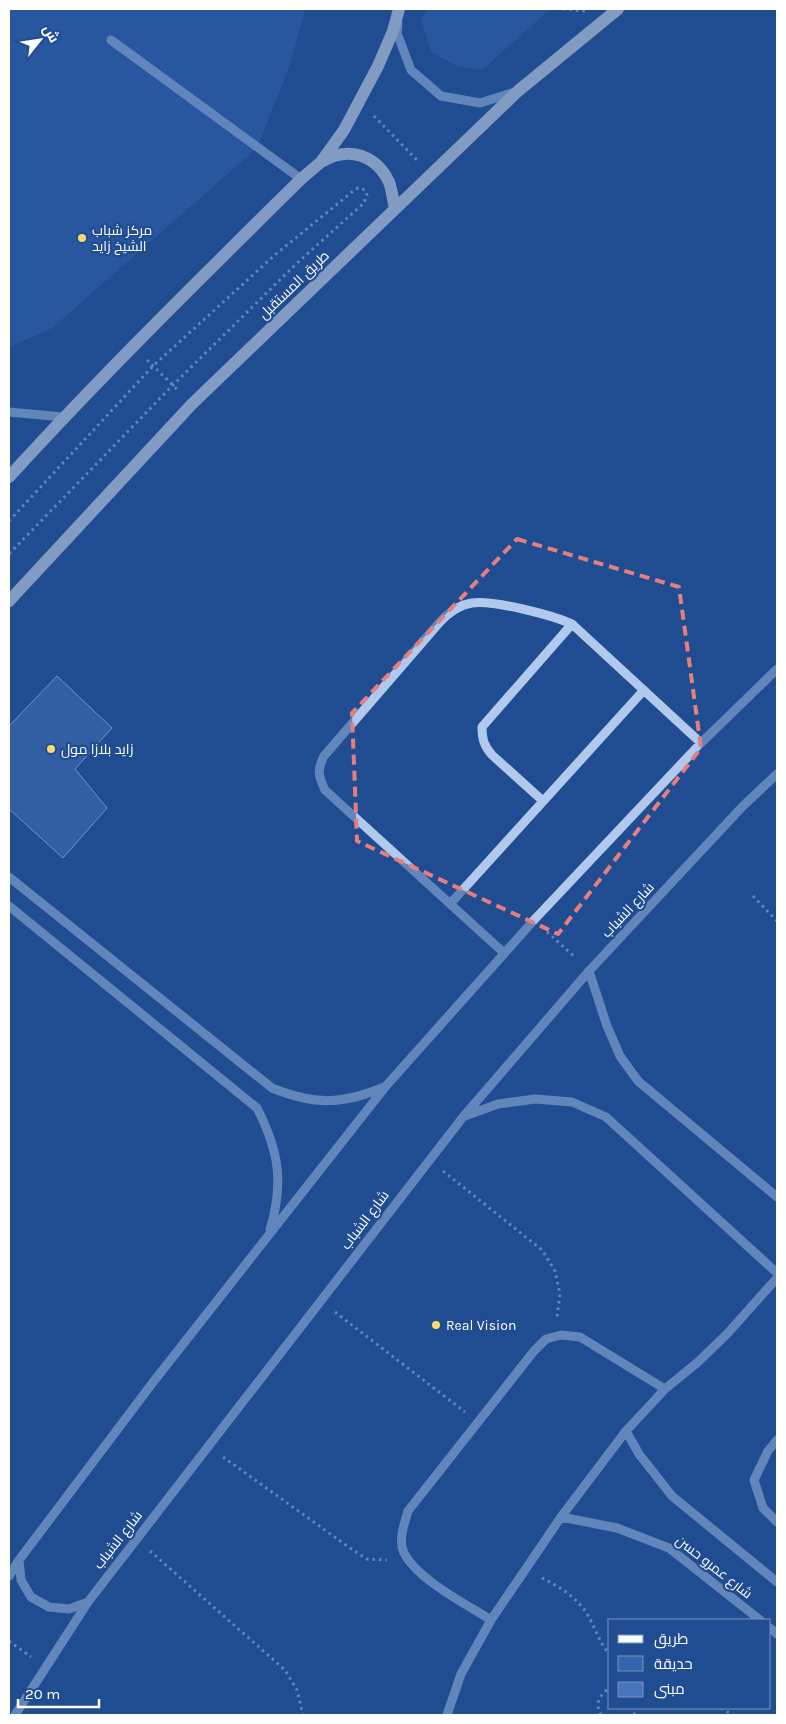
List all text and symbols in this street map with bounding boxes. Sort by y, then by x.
north arrow [15,15,65,65]
text: ش [39,22,63,46]
place label: مركز شباب الشيخ زايد [92,222,152,255]
marker: مركز شباب الشيخ زايد [76,232,88,244]
street label: طريق المستقبل [255,247,333,323]
place label: زايد بلازا مول [61,741,133,758]
marker: زايد بلازا مول [45,743,57,755]
street label: شارع الشباب [598,879,658,941]
street label: شارع الشباب [337,1187,393,1253]
place label: Real Vision [446,1317,516,1334]
marker: Real Vision [430,1319,442,1331]
street label: شارع الشباب [90,1507,146,1573]
street label: شارع عمرو حسن [672,1532,756,1602]
legend [608,1619,771,1709]
text: طريق [654,1630,688,1649]
text: حديقة [654,1655,693,1673]
scale bar [18,1676,99,1708]
text: مبنى [654,1680,685,1699]
text: 20 m [25,1685,60,1703]

